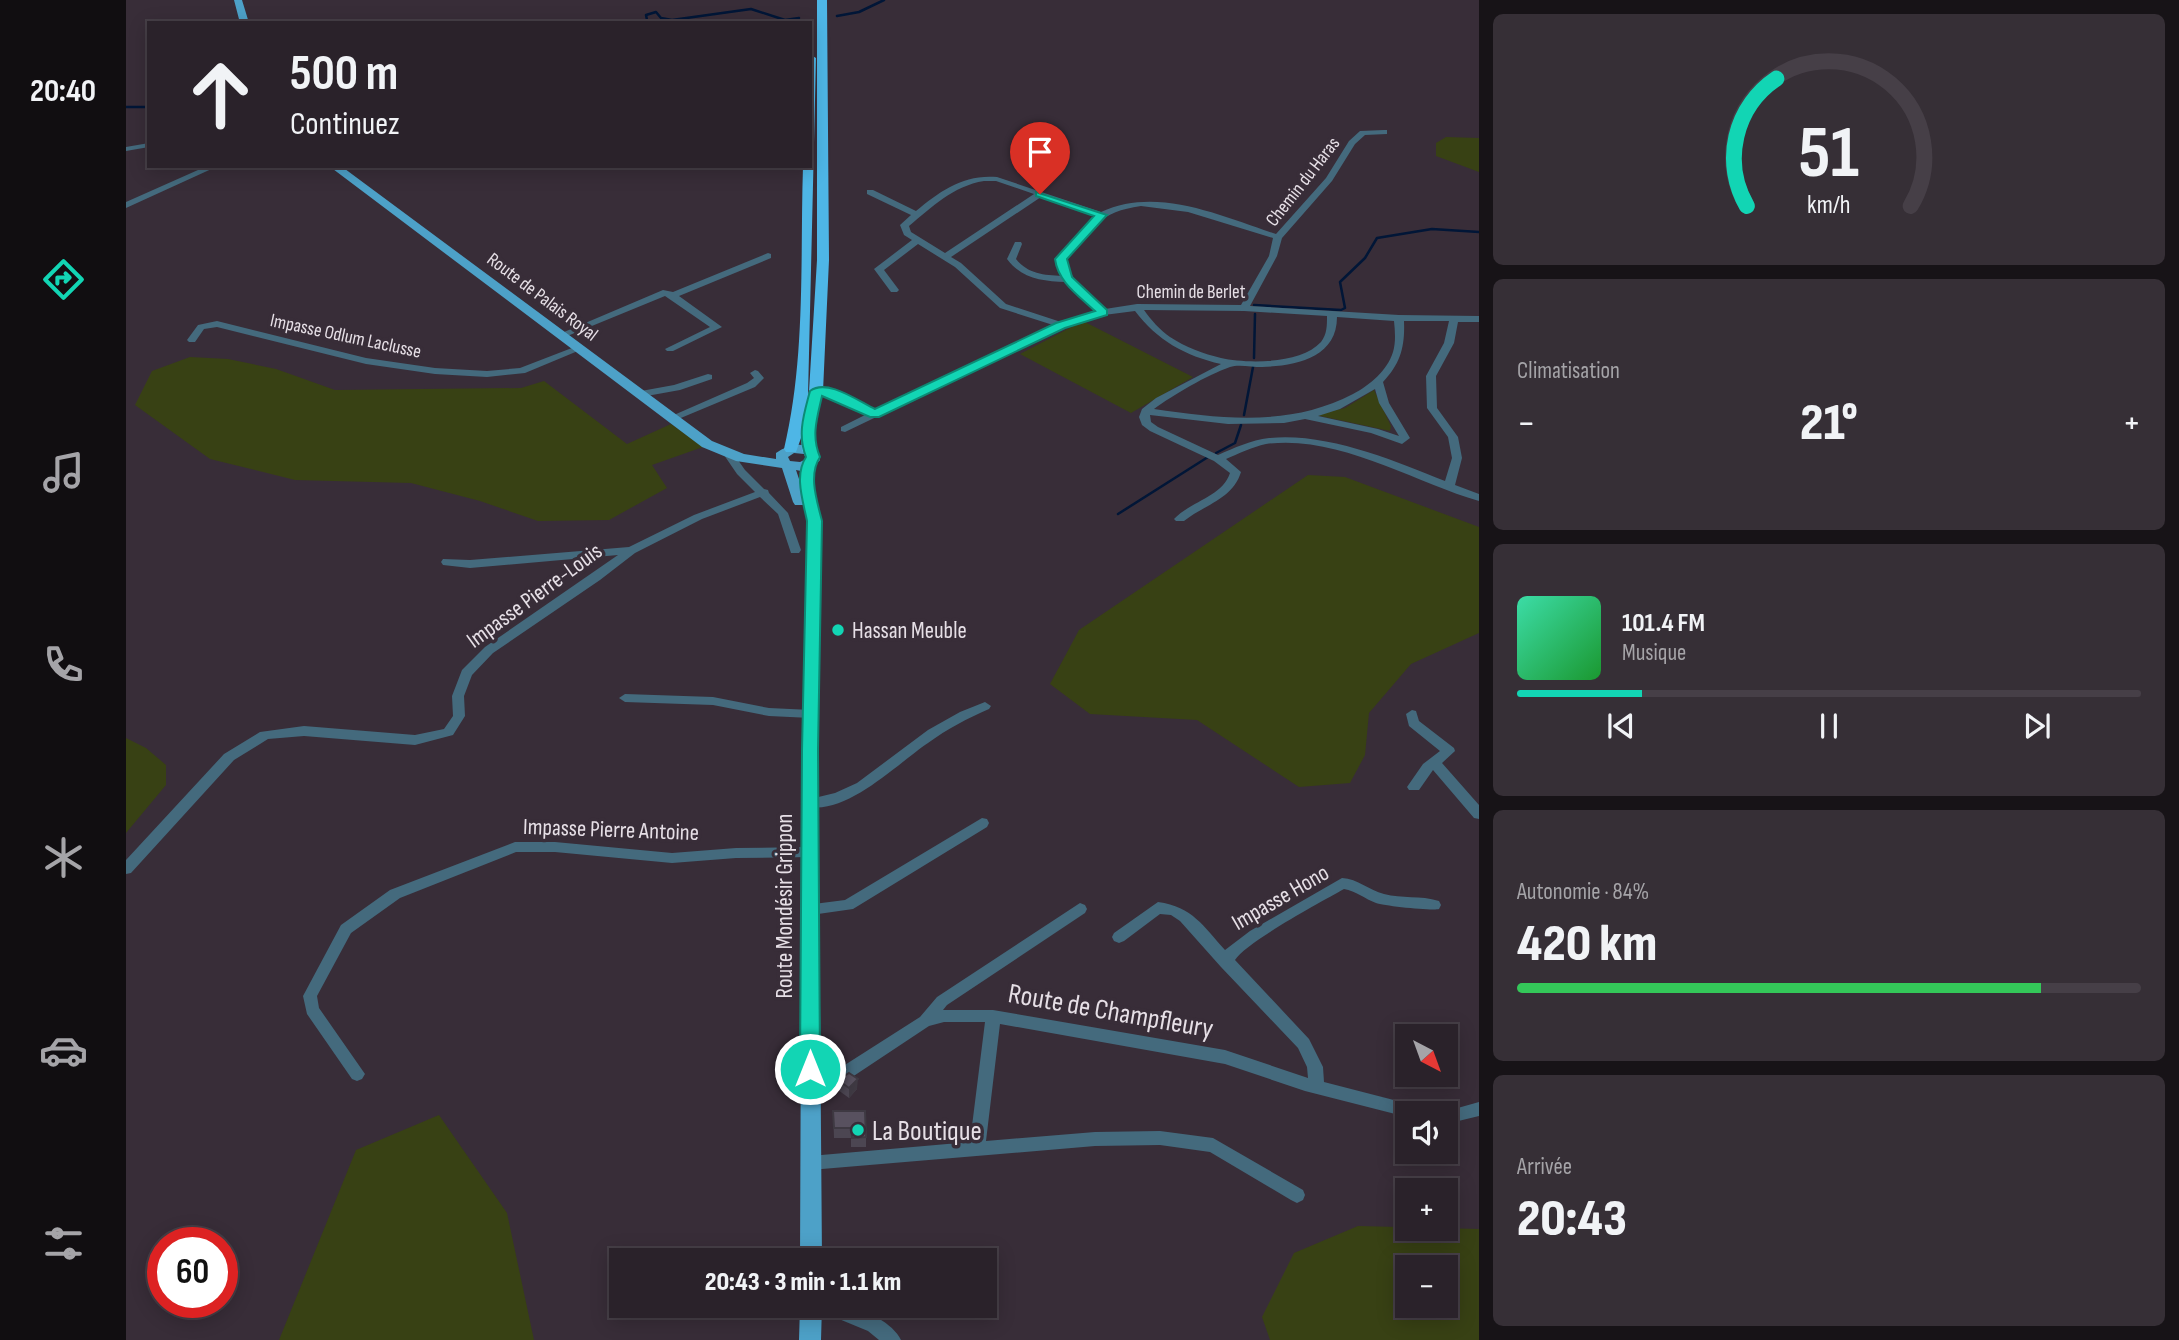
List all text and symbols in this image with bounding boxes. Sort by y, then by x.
text: 500 m [290,45,398,104]
icon: ahead [175,49,266,140]
text: 20:40 [30,72,96,111]
text: Continuez [290,105,400,144]
text: 51 [1799,110,1859,198]
pin [1010,122,1070,194]
icon: arrive [1021,133,1059,171]
street label: Chemin du Haras [1261,133,1345,231]
text: km/h [1807,189,1851,220]
street label: Route de Palais Royal [482,248,602,346]
icon: directions [39,255,88,304]
street label: Chemin de Berlet [1137,281,1246,304]
street label: Impasse Odlum Laclusse [268,309,423,364]
text: Climatisation [1517,357,1620,385]
text: 21° [1800,392,1858,455]
text: − [1517,401,1536,446]
text: + [2122,401,2141,446]
icon: music [39,448,88,497]
street label: Impasse Pierre-Louis [461,537,608,654]
text: 101.4 FM [1622,608,1705,639]
place label: Hassan Meuble [852,617,967,645]
marker: Hassan Meuble [830,622,846,638]
text: Musique [1622,639,1686,667]
icon: phone [39,640,88,689]
icon: previous [1602,707,1640,745]
icon: pause [1810,707,1848,745]
icon: next [2018,707,2056,745]
street label: Impasse Pierre Antoine [523,813,699,847]
street label: Route Mondésir Grippon [771,814,799,998]
icon: climate [39,833,88,882]
street label: Impasse Hono [1227,859,1334,937]
text: Autonomie · 84% [1517,878,1649,906]
text: 420 km [1517,913,1657,976]
street label: Route de Champfleury [1006,977,1216,1046]
north arrow [1395,1024,1458,1087]
map controls [1395,1024,1458,1318]
icon: car [39,1026,88,1075]
position arrow [773,1032,847,1106]
button: sound [1395,1101,1458,1164]
place label: La Boutique [872,1115,982,1148]
marker: La Boutique [850,1122,866,1138]
text: Arrivée [1517,1153,1572,1181]
button: + [1395,1178,1458,1241]
text: 20:43 [1517,1188,1627,1251]
icon: filters [39,1219,88,1268]
speed limit sign: 60 [147,1227,238,1318]
button: − [1395,1255,1458,1318]
text: 20:43 · 3 min · 1.1 km [705,1267,901,1298]

